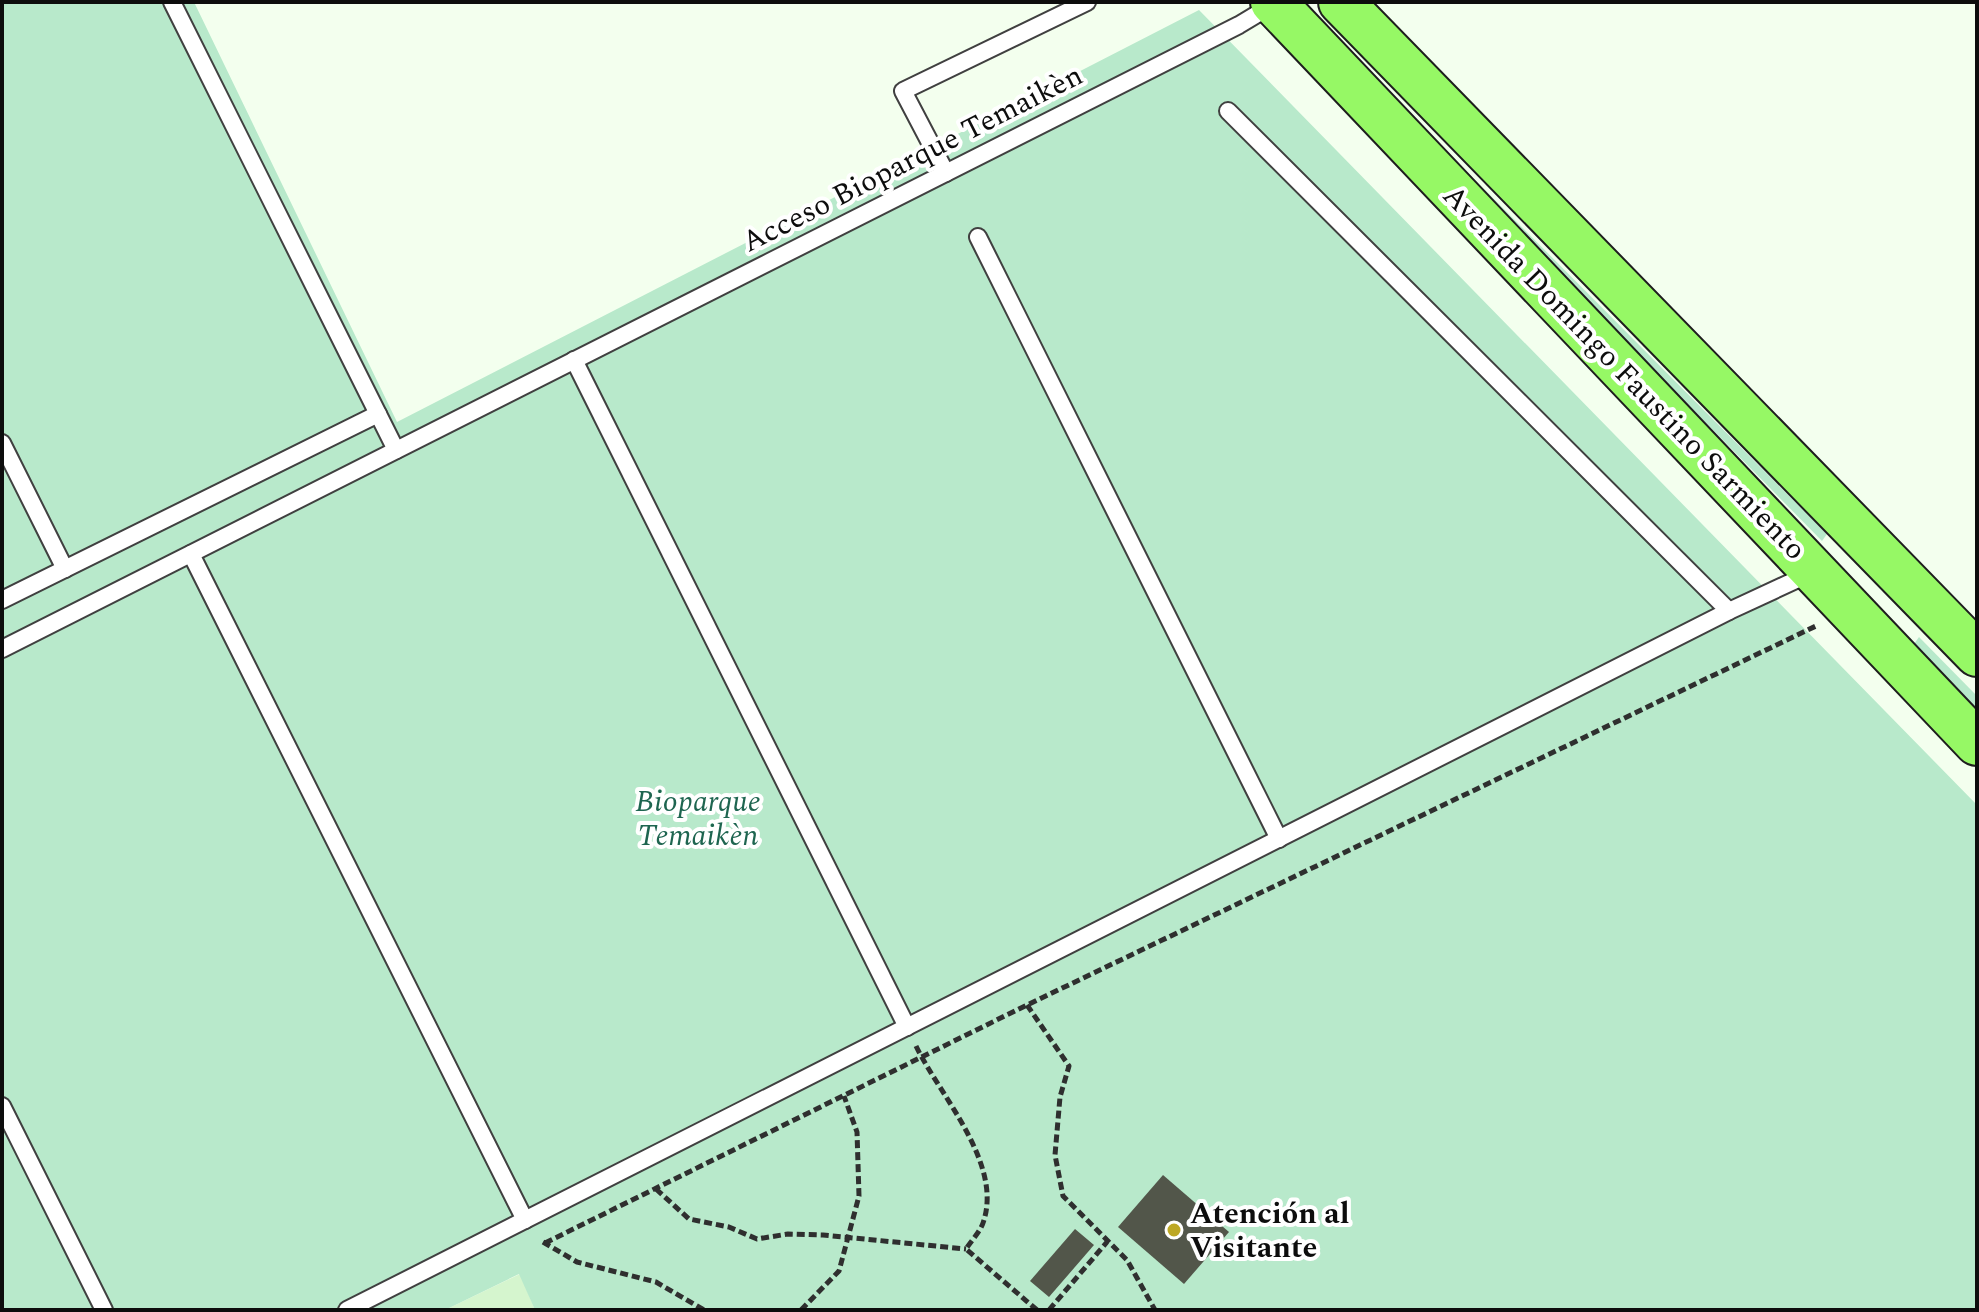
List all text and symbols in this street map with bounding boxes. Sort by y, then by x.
street label: Acceso Bioparque Temaikèn [734,53,1091,265]
street label: Avenida Domingo Faustino Sarmiento [1431,174,1817,571]
park label: Bioparque Temaikèn [635,779,761,859]
place label: Atención al Visitante [1190,1191,1349,1271]
marker: Atención al Visitante [1165,1221,1183,1239]

